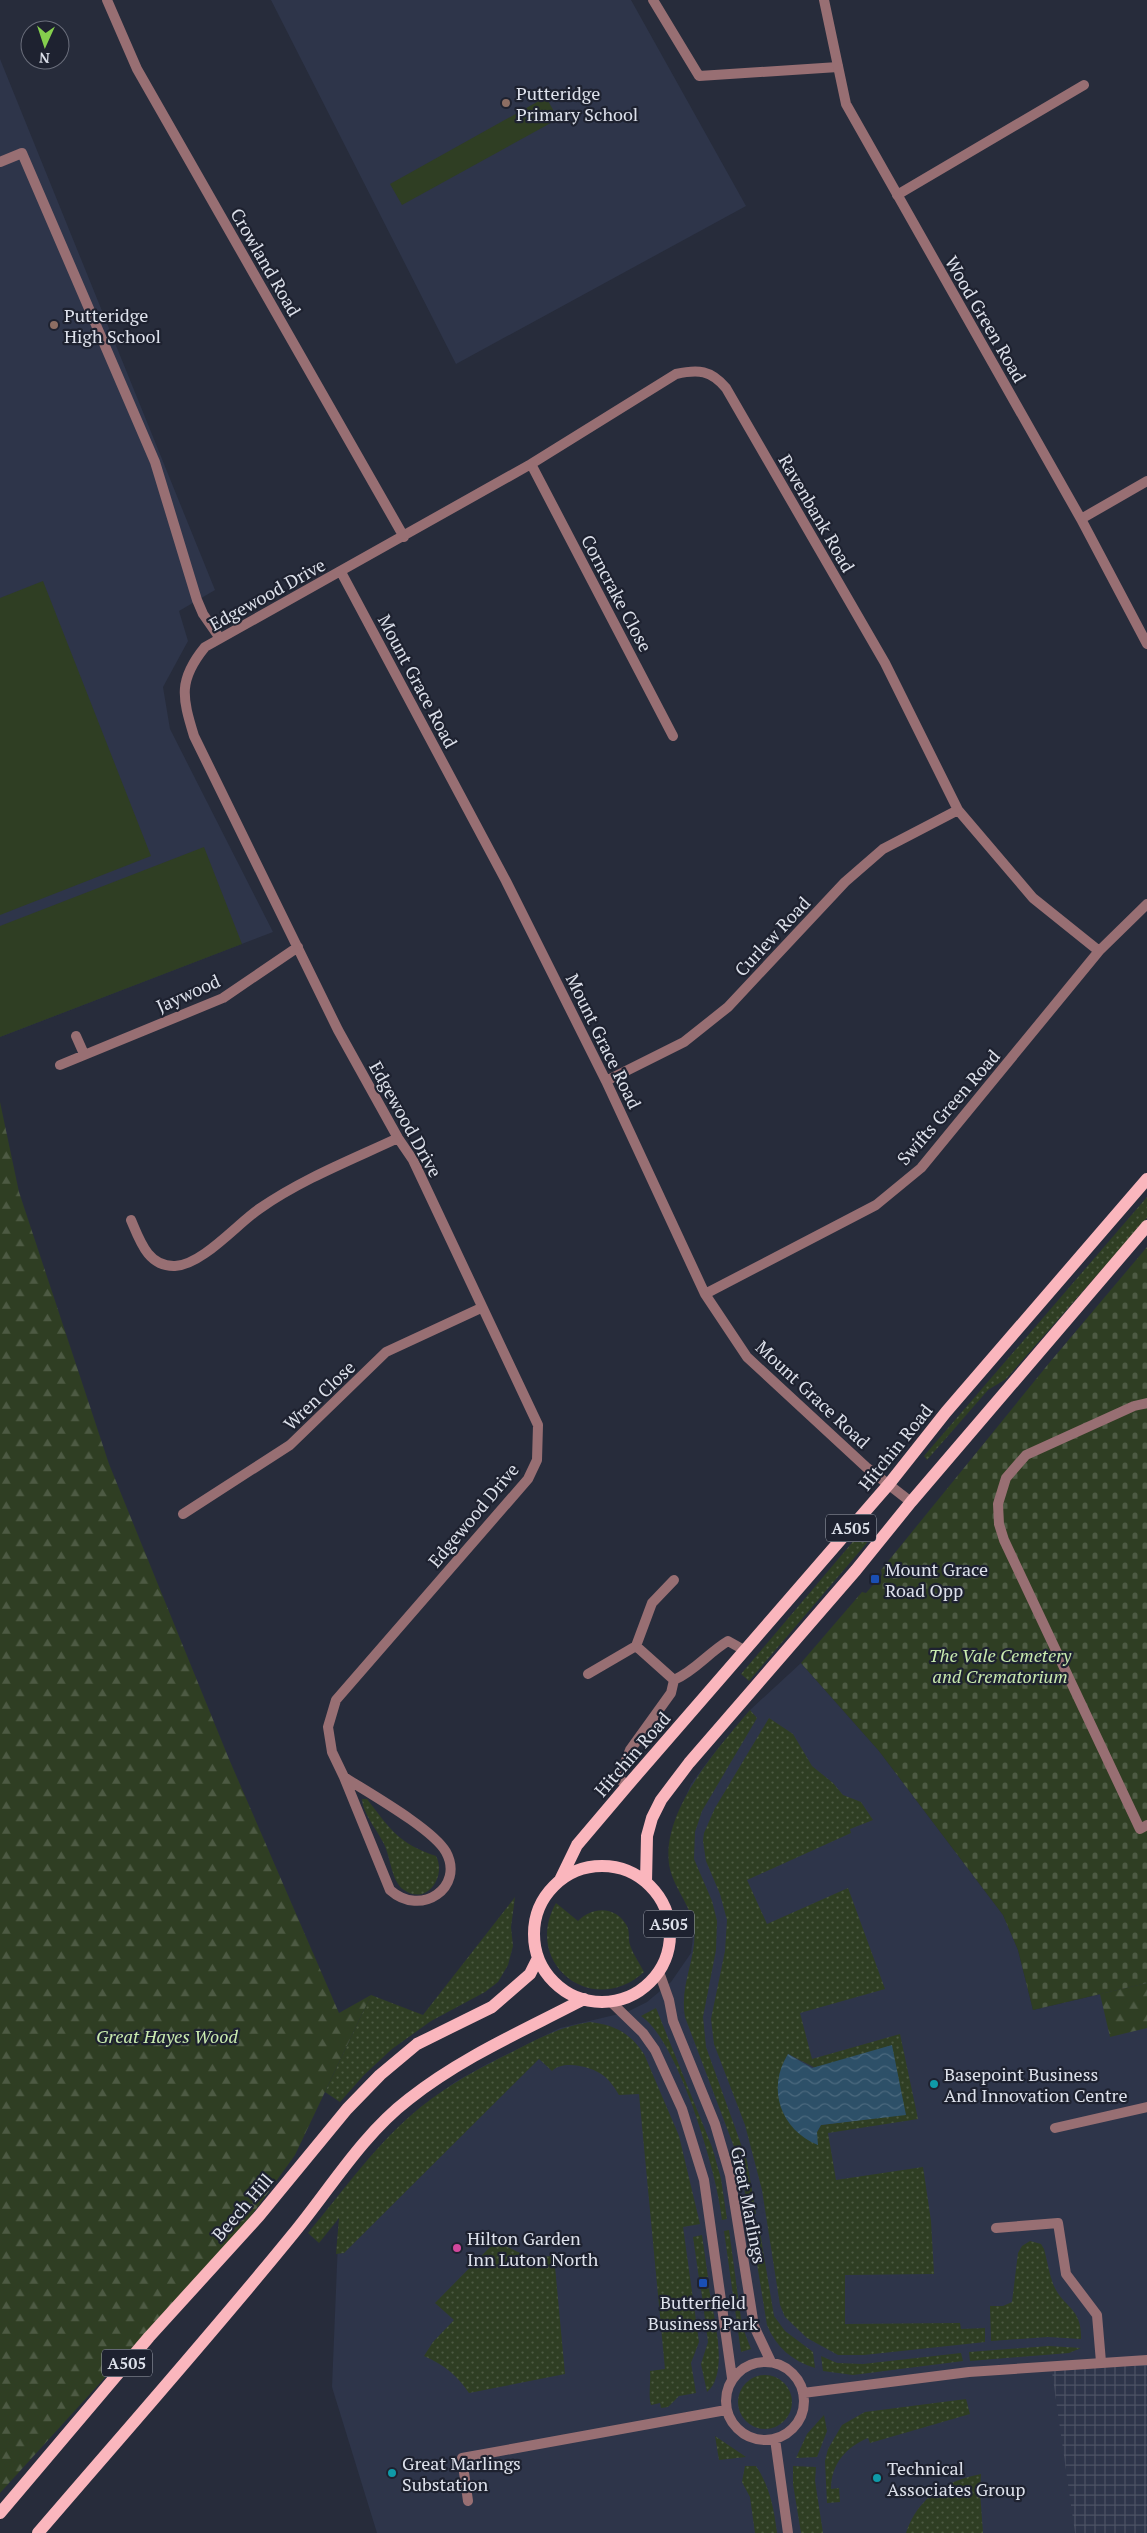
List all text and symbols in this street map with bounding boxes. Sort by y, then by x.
north arrow [20,20,70,70]
text: N [38,49,50,68]
place label: Putteridge Primary School [516,81,638,126]
marker: Putteridge Primary School [500,97,512,109]
street label: Crowland Road [225,204,307,320]
street label: Wood Green Road [940,251,1032,387]
place label: Putteridge High School [64,303,161,348]
marker: Putteridge High School [48,319,60,331]
street label: Ravenbank Road [773,450,861,576]
street label: Corncrake Close [576,530,658,656]
street label: Edgewood Drive [205,552,329,636]
street label: Mount Grace Road [373,610,463,752]
street label: Curlew Road [729,891,815,981]
street label: Jaywood [152,968,224,1018]
street label: Mount Grace Road [561,969,647,1113]
street label: Swifts Green Road [891,1044,1005,1170]
street label: Edgewood Drive [364,1057,448,1181]
street label: Mount Grace Road [751,1335,875,1453]
street label: Wren Close [278,1355,360,1435]
street label: Hitchin Road [853,1399,937,1495]
street label: Edgewood Drive [422,1458,524,1572]
road number: A505 [826,1515,876,1542]
place label: Mount Grace Road Opp [885,1557,988,1602]
marker: Mount Grace Road Opp [869,1573,881,1585]
park label: The Vale Cemetery and Crematorium [929,1643,1072,1688]
street label: Hitchin Road [589,1707,675,1801]
road number: A505 [644,1910,694,1938]
park label: Great Hayes Wood [96,2024,238,2048]
place label: Basepoint Business And Innovation Centre [944,2062,1128,2107]
marker: Basepoint Business And Innovation Centre [928,2078,940,2090]
street label: Great Marlings [726,2144,772,2266]
street label: Beech Hill [206,2168,278,2246]
place label: Hilton Garden Inn Luton North [467,2226,599,2271]
marker: Hilton Garden Inn Luton North [451,2242,463,2254]
marker: Butterfield Business Park [697,2277,709,2289]
place label: Butterfield Business Park [648,2290,759,2335]
road number: A505 [102,2350,152,2376]
place label: Great Marlings Substation [402,2451,521,2496]
place label: Technical Associates Group [887,2456,1025,2501]
marker: Great Marlings Substation [386,2467,398,2479]
marker: Technical Associates Group [871,2472,883,2484]

